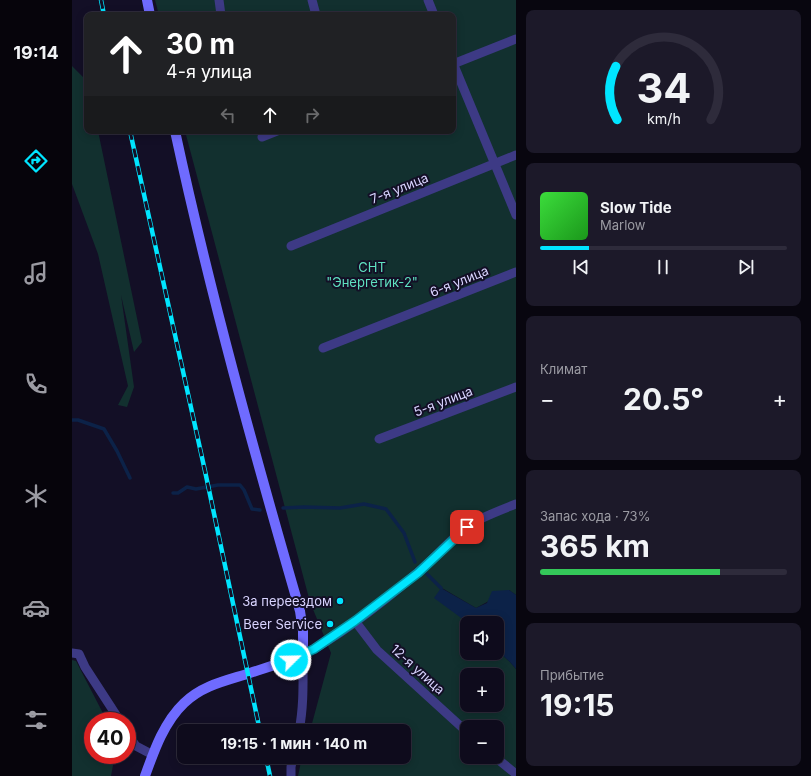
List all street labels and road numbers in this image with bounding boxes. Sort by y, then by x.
street label: 7-я улица [368,169,430,207]
street label: 6-я улица [427,262,491,300]
street label: 5-я улица [411,382,475,420]
street label: 12-я улица [388,641,448,697]

